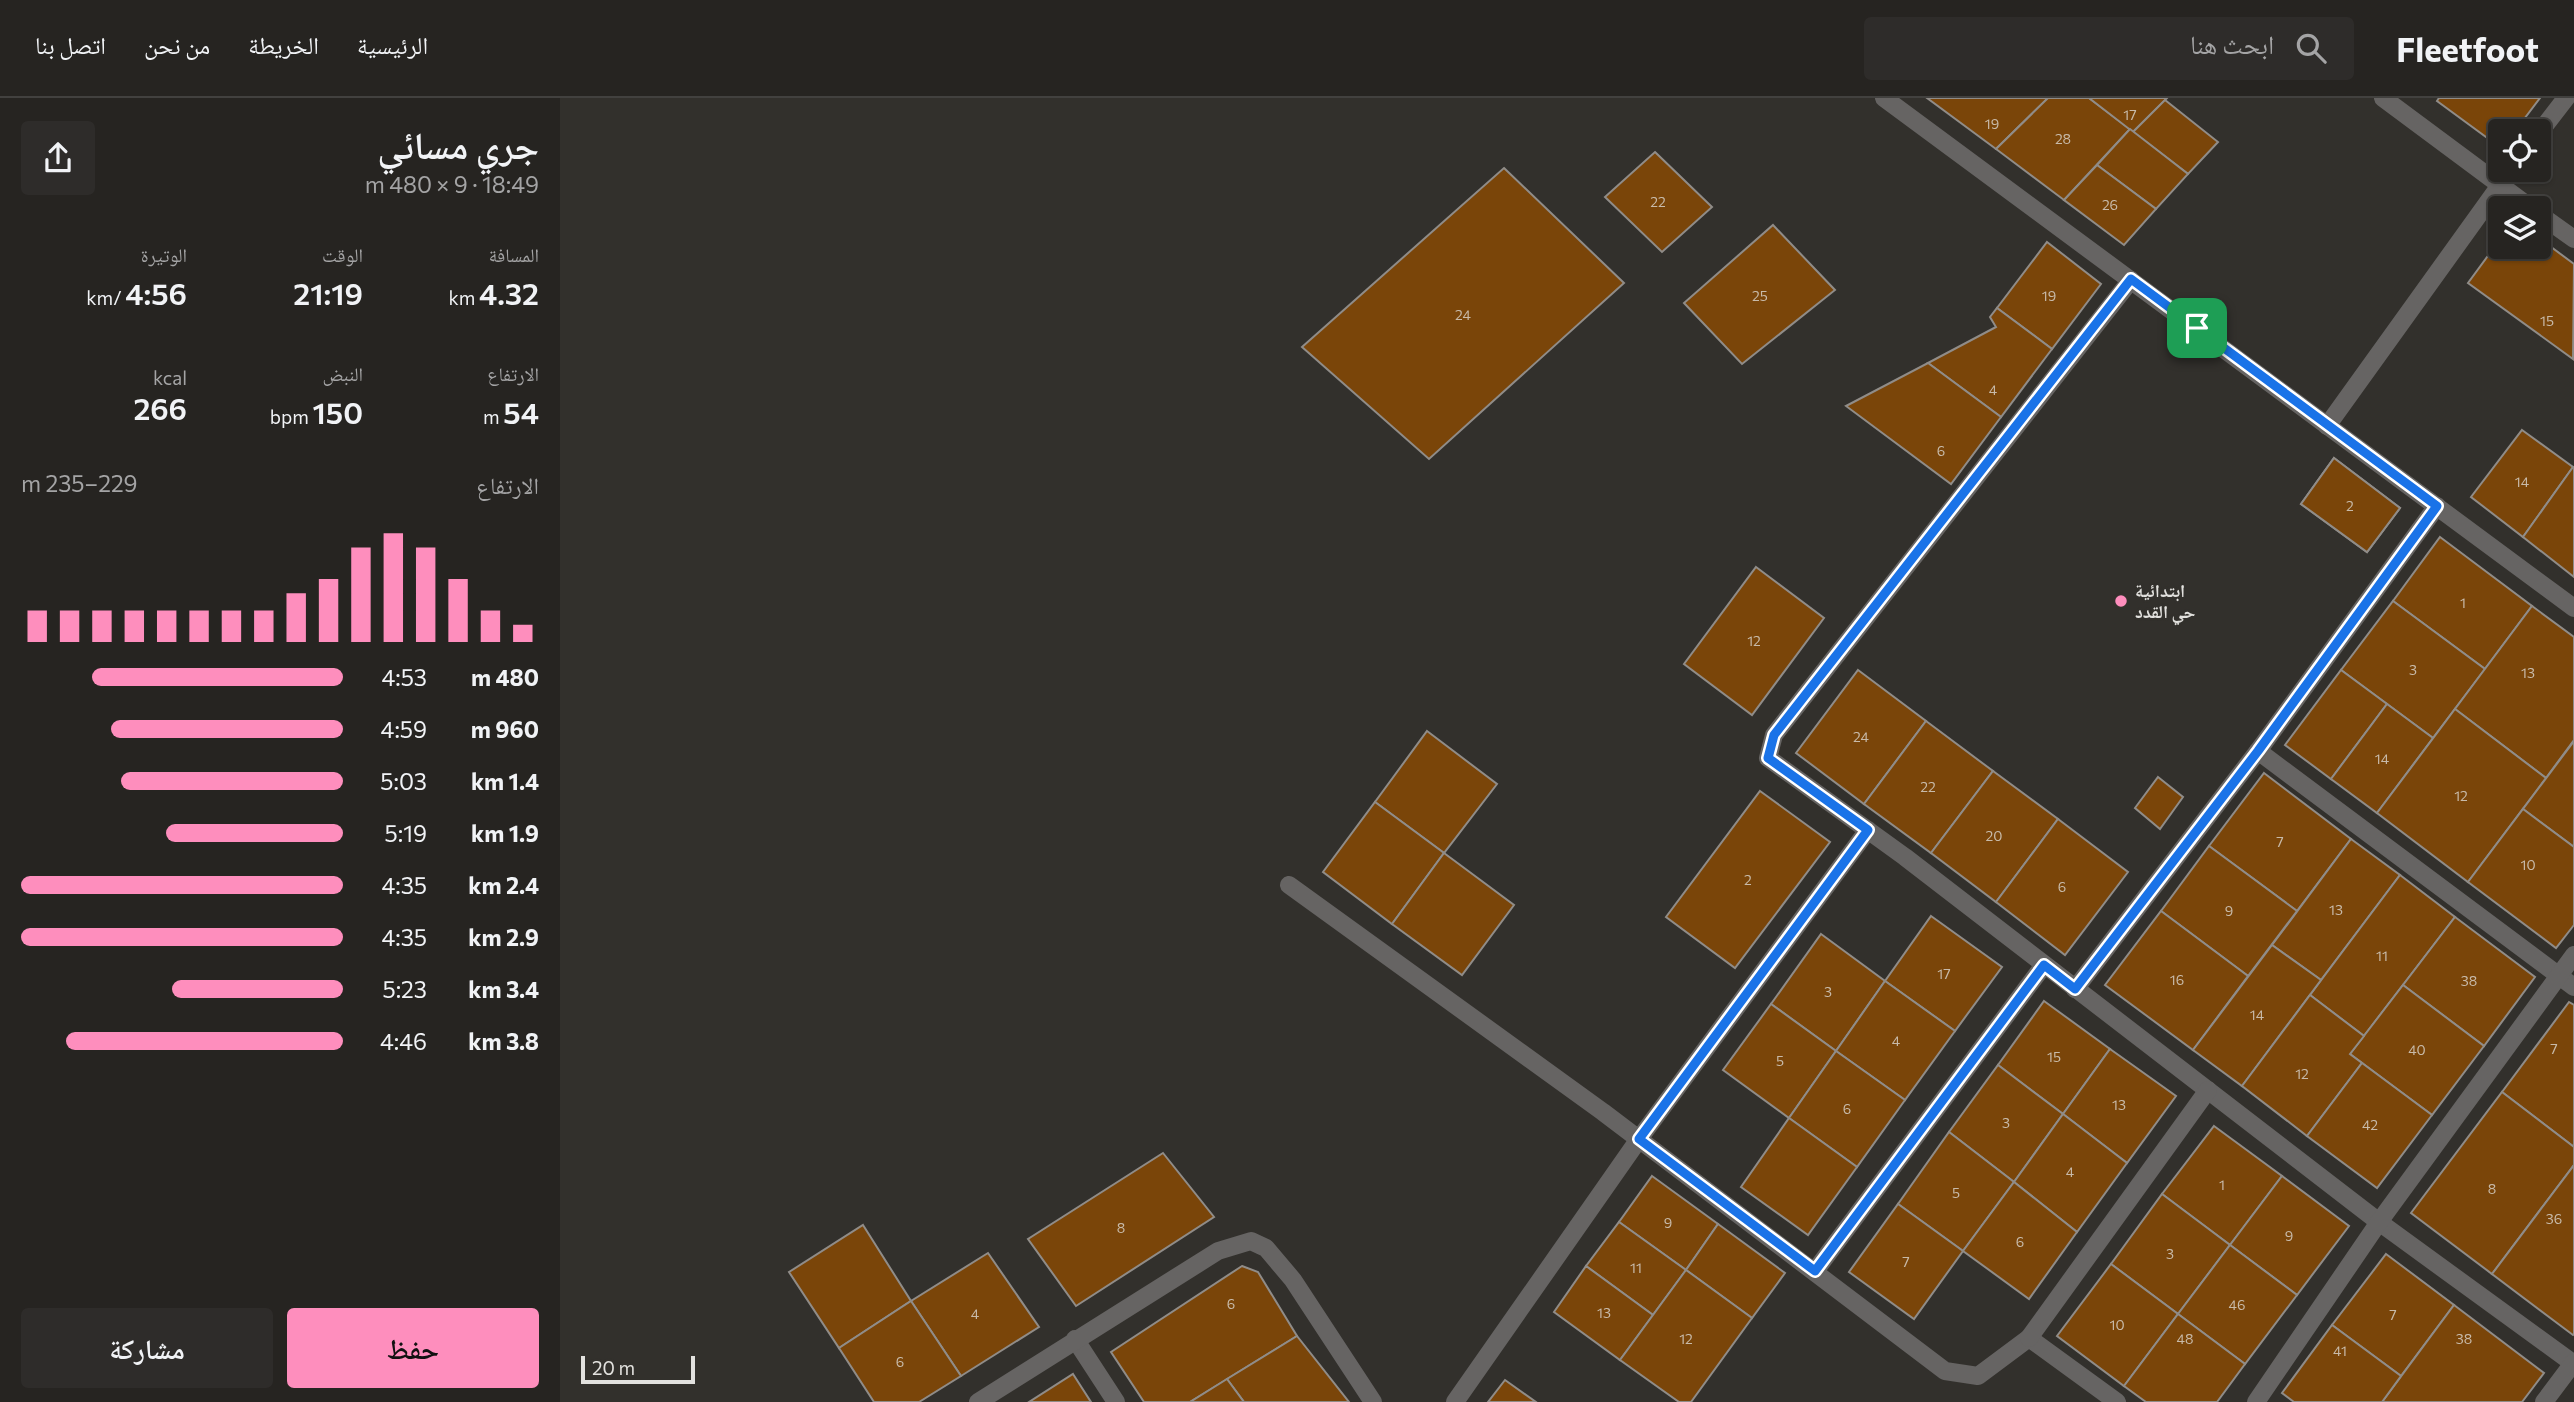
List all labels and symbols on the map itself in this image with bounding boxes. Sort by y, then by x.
house number: 17 [2123,106,2137,123]
house number: 19 [1985,115,1999,132]
house number: 28 [2055,130,2071,147]
house number: 22 [1650,193,1666,210]
house number: 26 [2102,196,2118,213]
house number: 25 [1752,287,1768,304]
house number: 19 [2042,287,2056,304]
pin [2167,298,2227,358]
house number: 24 [1455,306,1472,323]
house number: 15 [2540,312,2554,329]
house number: 4 [1989,381,1998,398]
house number: 6 [1937,442,1945,459]
house number: 14 [2515,473,2530,490]
house number: 2 [2346,497,2354,514]
place label: ابتدائية حي القدد [2135,579,2196,626]
marker: ابتدائية حي القدد [2113,593,2129,609]
house number: 1 [2460,594,2466,611]
house number: 12 [1747,632,1761,649]
house number: 3 [2409,661,2417,678]
house number: 13 [2521,664,2535,681]
house number: 24 [1853,728,1870,745]
house number: 14 [2375,750,2390,767]
house number: 22 [1920,778,1936,795]
house number: 12 [2454,787,2468,804]
house number: 20 [1986,827,2002,844]
house number: 7 [2276,833,2284,850]
house number: 10 [2520,856,2536,873]
house number: 2 [1744,871,1752,888]
house number: 6 [2058,878,2066,895]
house number: 13 [2329,901,2343,918]
house number: 9 [2225,902,2233,919]
house number: 11 [2376,947,2388,964]
house number: 17 [1937,965,1951,982]
house number: 16 [2170,971,2184,988]
house number: 38 [2461,972,2477,989]
house number: 3 [1824,983,1832,1000]
house number: 14 [2250,1006,2265,1023]
house number: 4 [1892,1032,1901,1049]
house number: 7 [2550,1040,2558,1057]
house number: 40 [2408,1041,2426,1058]
house number: 15 [2047,1048,2061,1065]
house number: 5 [1776,1052,1784,1069]
house number: 12 [2295,1065,2309,1082]
house number: 13 [2112,1096,2126,1113]
house number: 6 [1843,1100,1851,1117]
house number: 3 [2002,1114,2010,1131]
house number: 42 [2362,1116,2378,1133]
house number: 4 [2066,1163,2075,1180]
house number: 1 [2219,1176,2225,1193]
house number: 8 [2488,1180,2496,1197]
house number: 5 [1952,1184,1960,1201]
house number: 36 [2546,1210,2562,1227]
house number: 9 [1664,1214,1672,1231]
house number: 8 [1117,1219,1125,1236]
house number: 9 [2285,1227,2293,1244]
house number: 6 [2016,1233,2024,1250]
house number: 3 [2166,1245,2174,1262]
house number: 7 [1902,1253,1910,1270]
house number: 11 [1630,1259,1642,1276]
house number: 6 [1227,1295,1235,1312]
house number: 46 [2229,1296,2245,1313]
house number: 13 [1597,1304,1611,1321]
house number: 4 [971,1305,980,1322]
house number: 7 [2389,1306,2397,1323]
house number: 10 [2109,1316,2125,1333]
house number: 12 [1679,1330,1693,1347]
house number: 48 [2177,1330,2193,1347]
house number: 38 [2456,1330,2472,1347]
house number: 41 [2333,1342,2347,1359]
scale bar [581,1353,695,1385]
house number: 6 [896,1353,904,1370]

